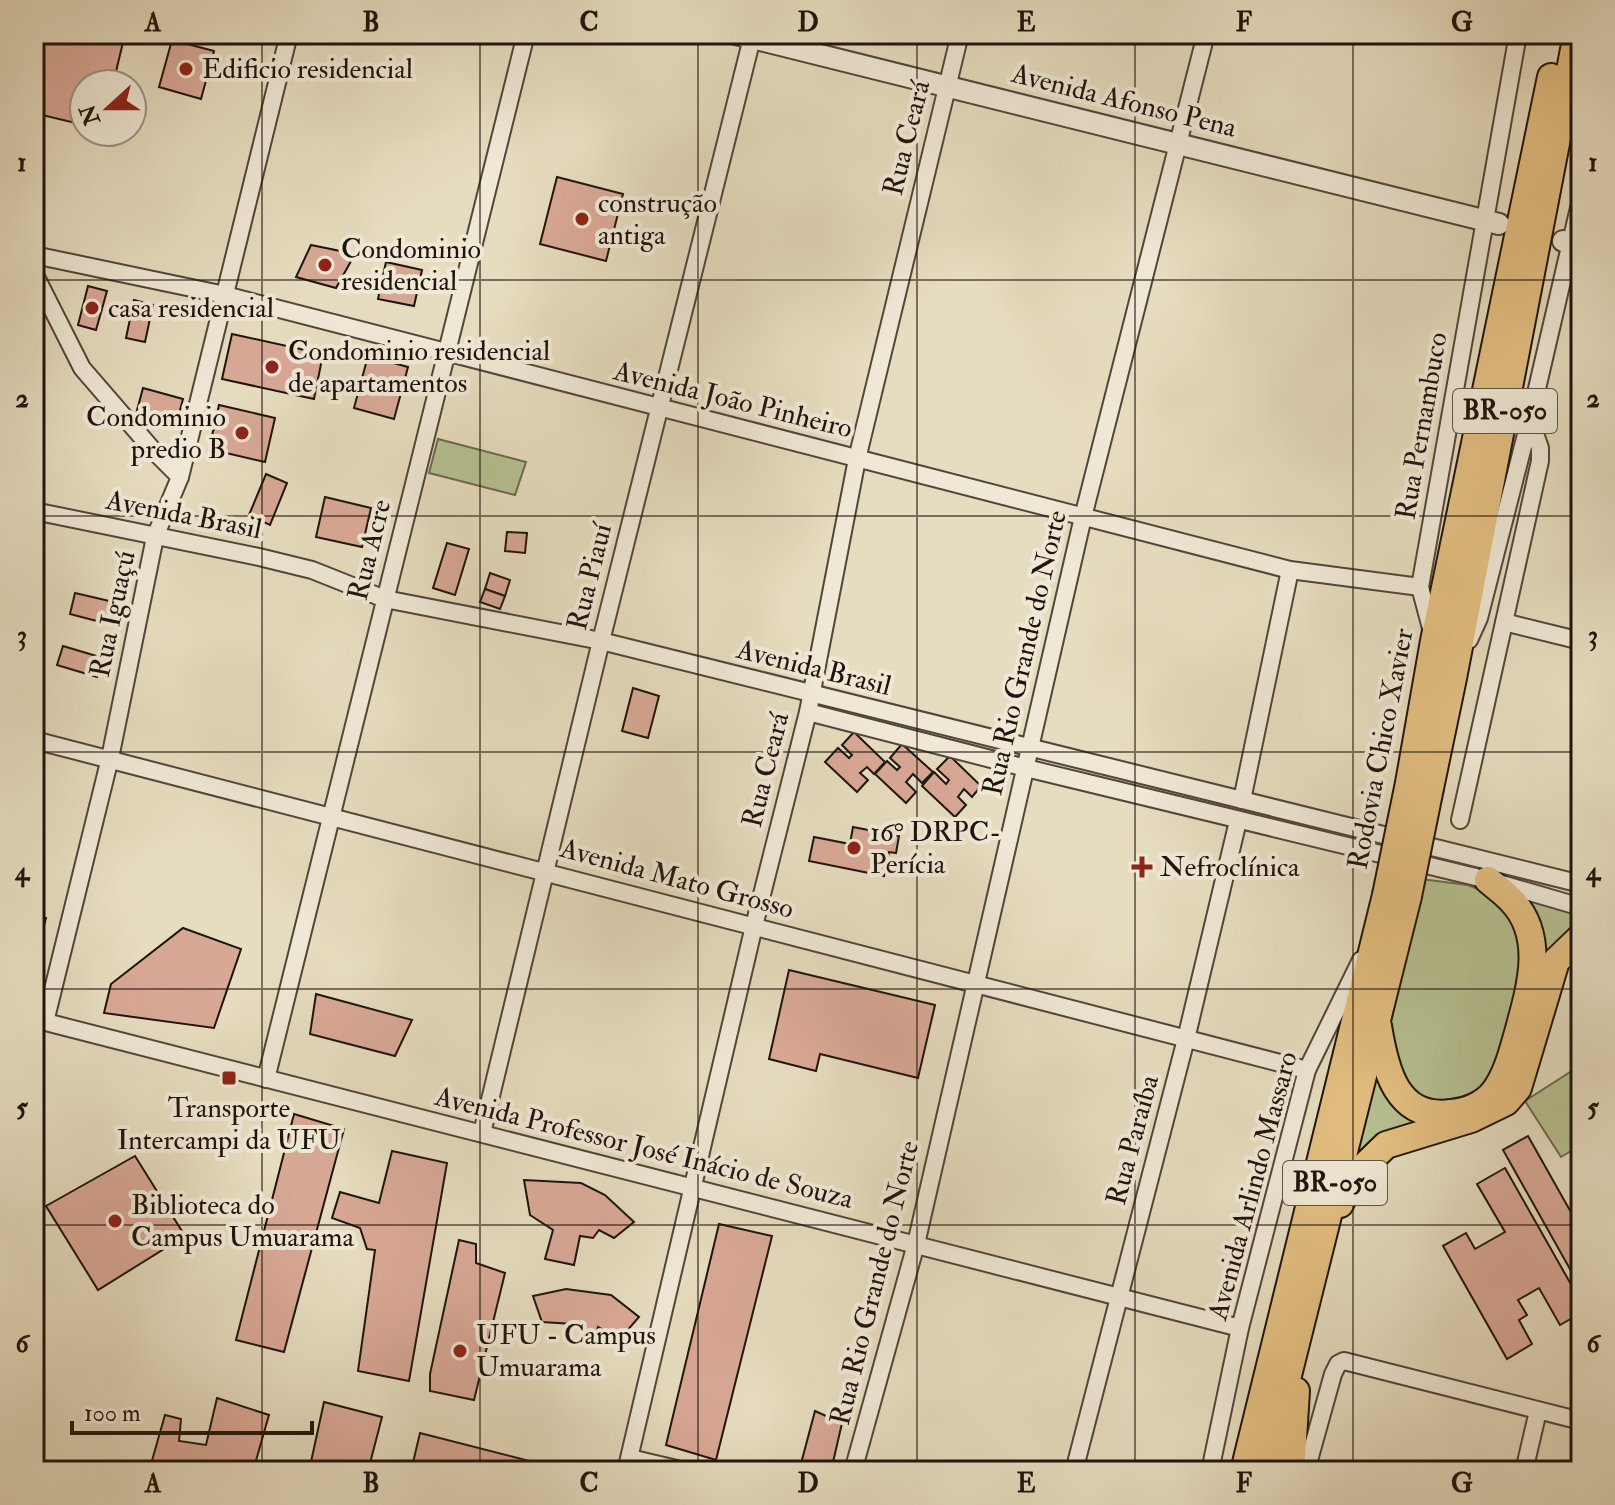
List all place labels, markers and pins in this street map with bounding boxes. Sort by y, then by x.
place label: Edificio residencial [202,52,413,87]
marker: Edificio residencial [177,60,195,78]
place label: construção antiga [598,186,717,253]
marker: construção antiga [573,210,591,228]
place label: Condominio residencial [341,232,481,299]
marker: Condominio residencial [316,256,334,274]
place label: casa residencial [108,291,274,326]
marker: casa residencial [83,299,101,317]
place label: Condominio residencial de apartamentos [288,334,550,401]
marker: Condominio residencial de apartamentos [263,358,281,376]
place label: Condominio predio B [86,400,226,467]
marker: Condominio predio B [233,424,251,442]
place label: 16° DRPC- Perícia [870,815,1001,882]
marker: 16° DRPC- Perícia [845,839,863,857]
place label: Nefroclínica [1160,850,1300,885]
marker: Nefroclínica [1131,856,1153,878]
marker: Transporte Intercampi da UFU [220,1069,238,1087]
place label: Transporte Intercampi da UFU [117,1091,341,1158]
place label: Biblioteca do Campus Umuarama [131,1188,355,1255]
marker: Biblioteca do Campus Umuarama [106,1212,124,1230]
place label: UFU - Campus Umuarama [476,1318,656,1385]
marker: UFU - Campus Umuarama [451,1342,469,1360]

